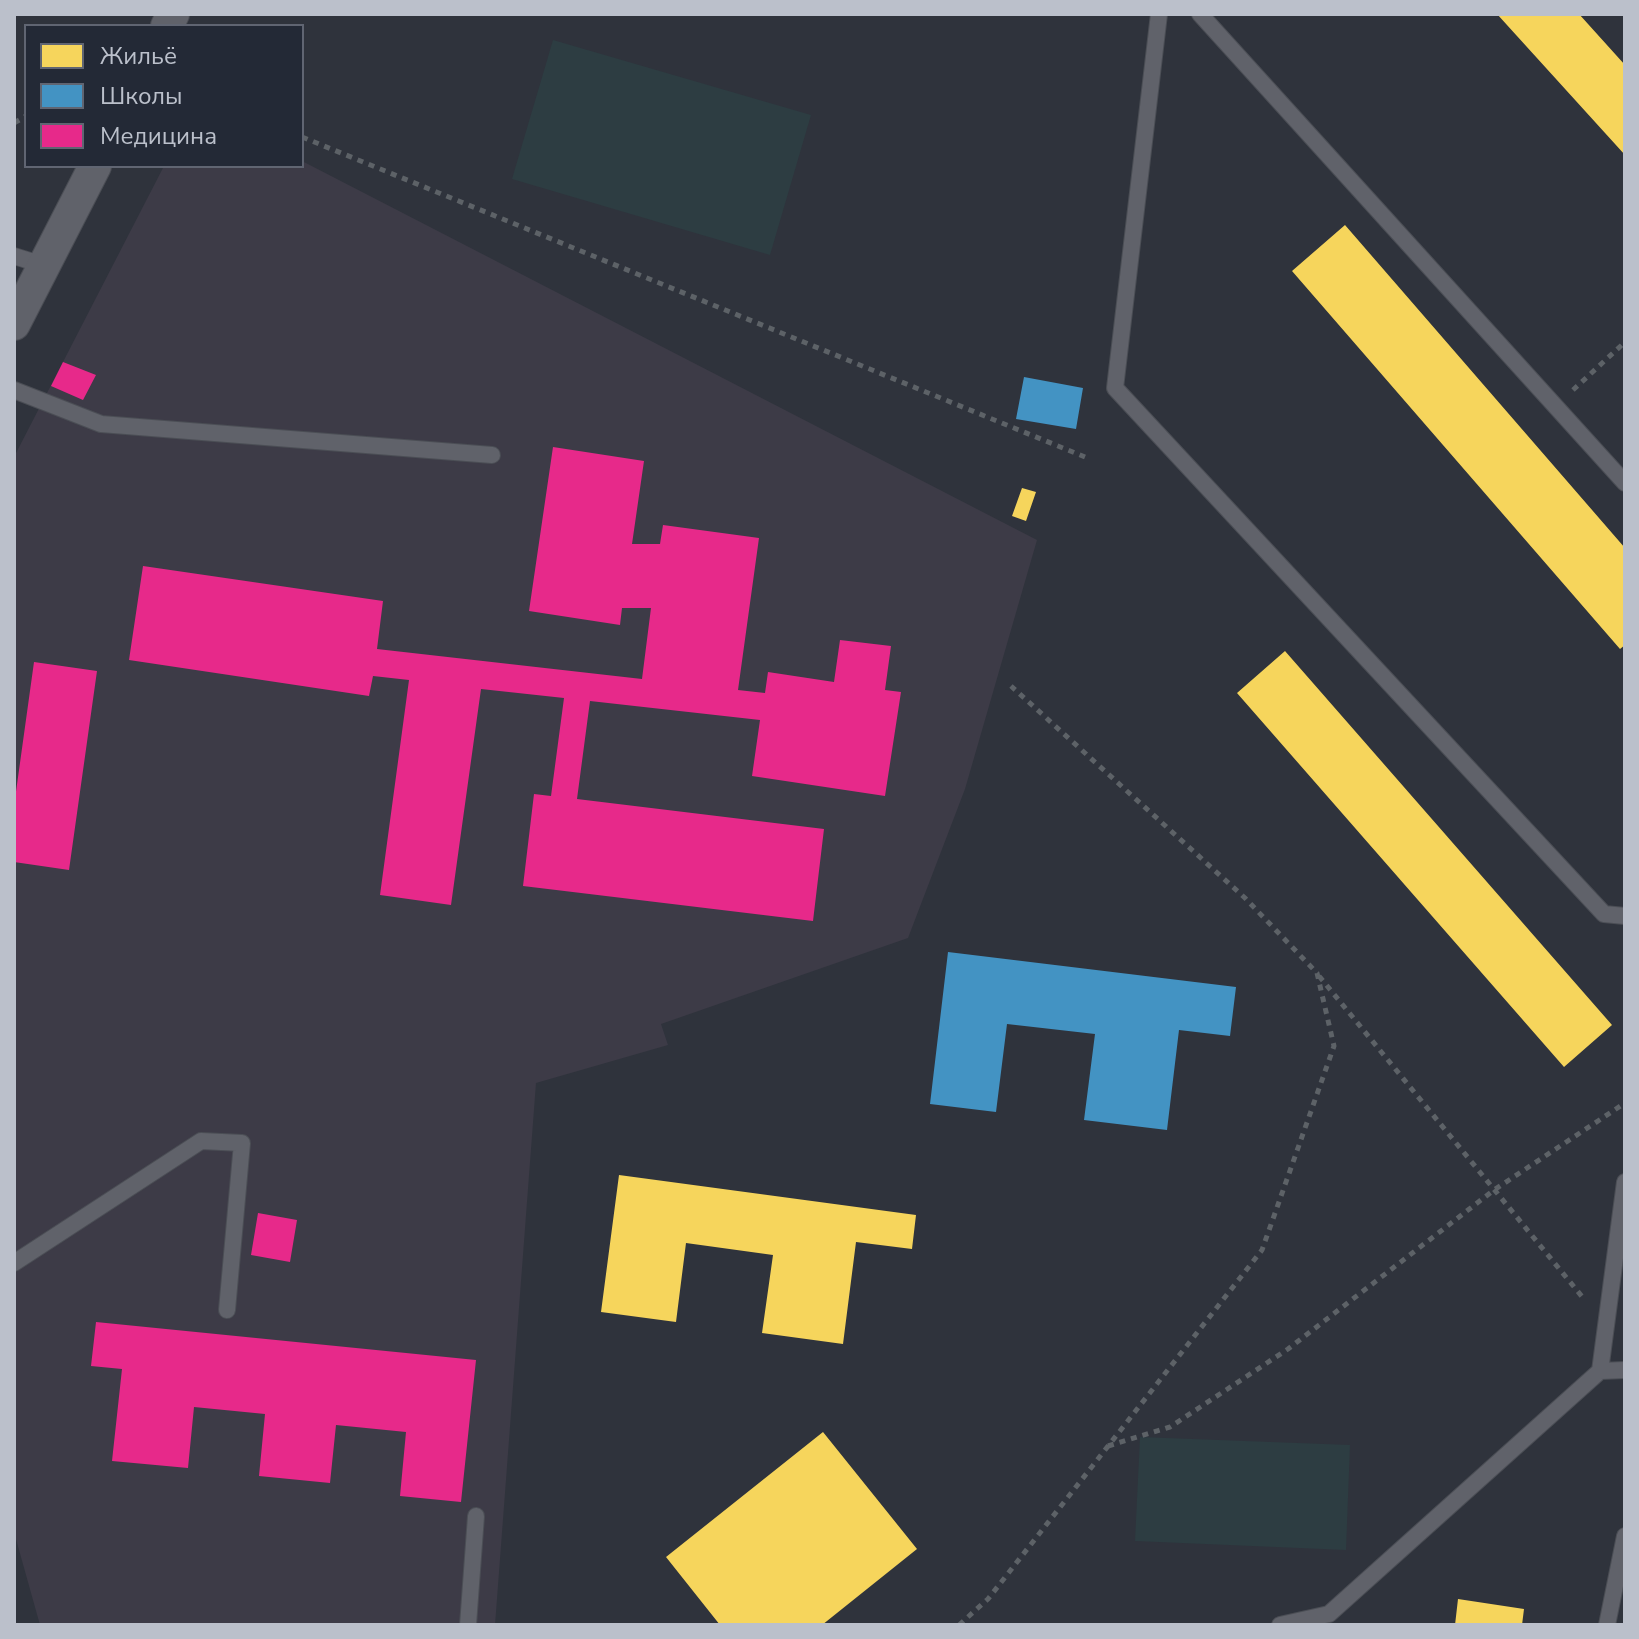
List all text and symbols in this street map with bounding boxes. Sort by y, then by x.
legend [24,24,304,168]
text: Жильё [100,40,177,72]
text: Школы [100,80,183,112]
text: Медицина [100,120,217,152]

